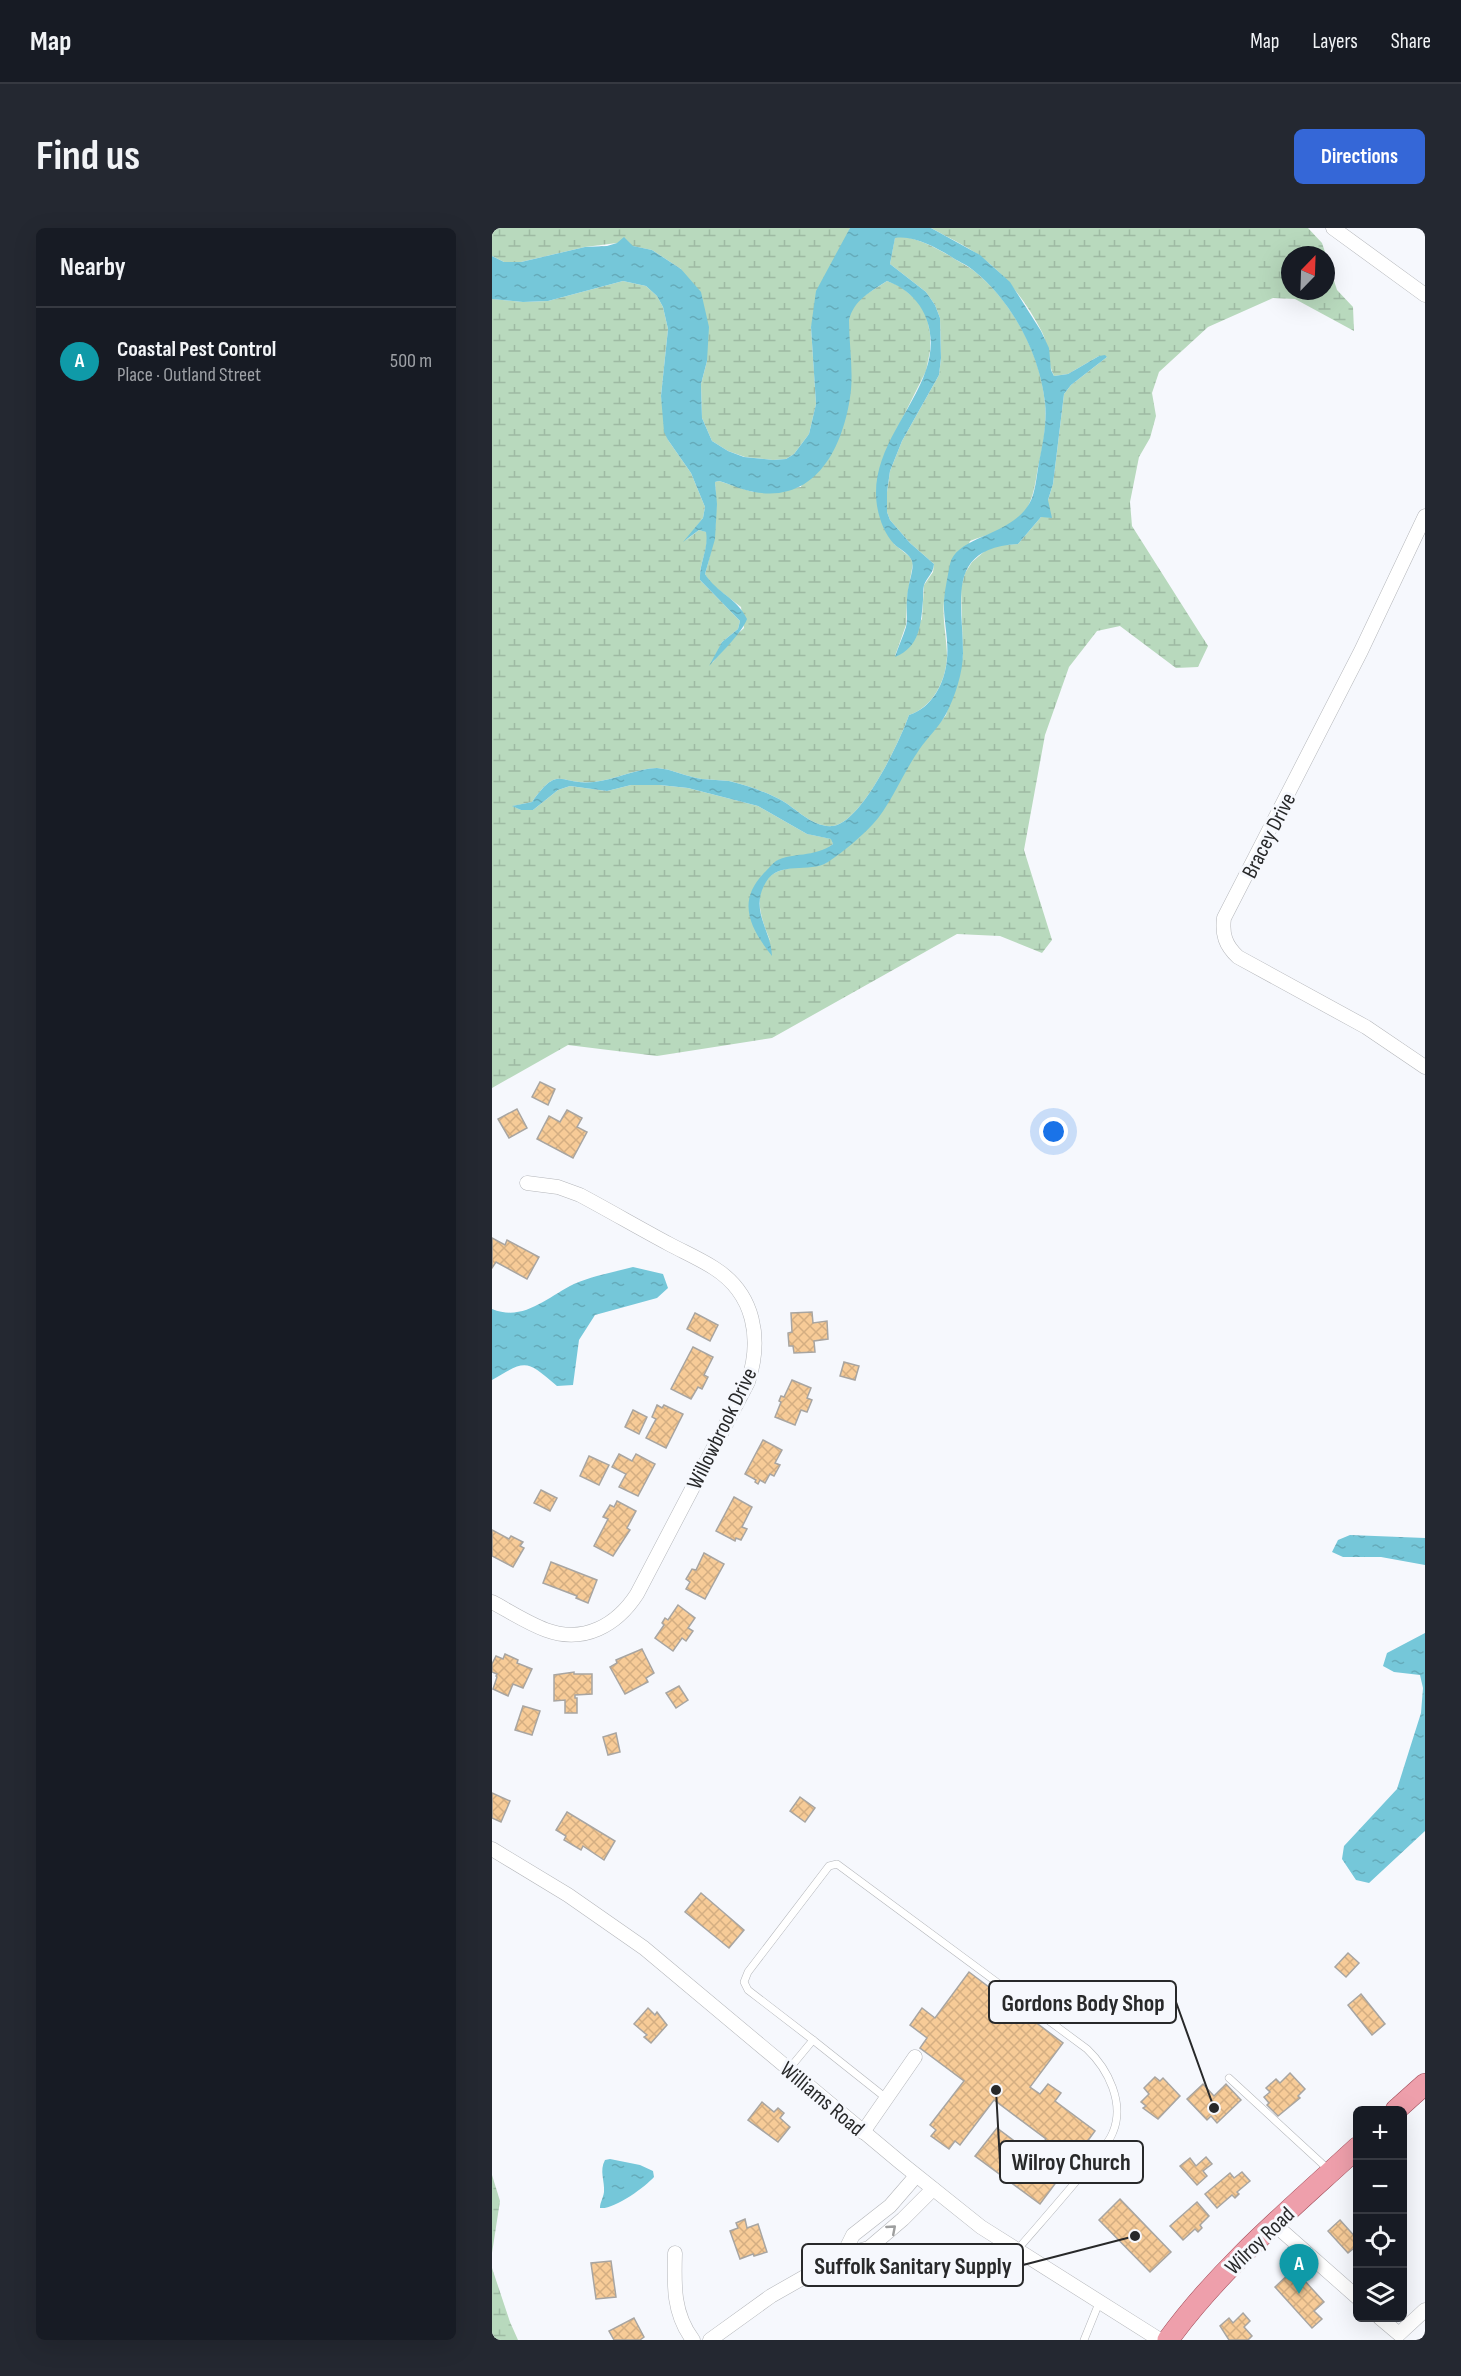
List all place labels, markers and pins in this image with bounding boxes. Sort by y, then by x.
callout: Gordons Body Shop [989,1981,1176,2023]
callout: Wilroy Church [1000,2141,1143,2183]
callout: Suffolk Sanitary Supply [802,2244,1023,2286]
pin: A [1280,2244,1318,2294]

